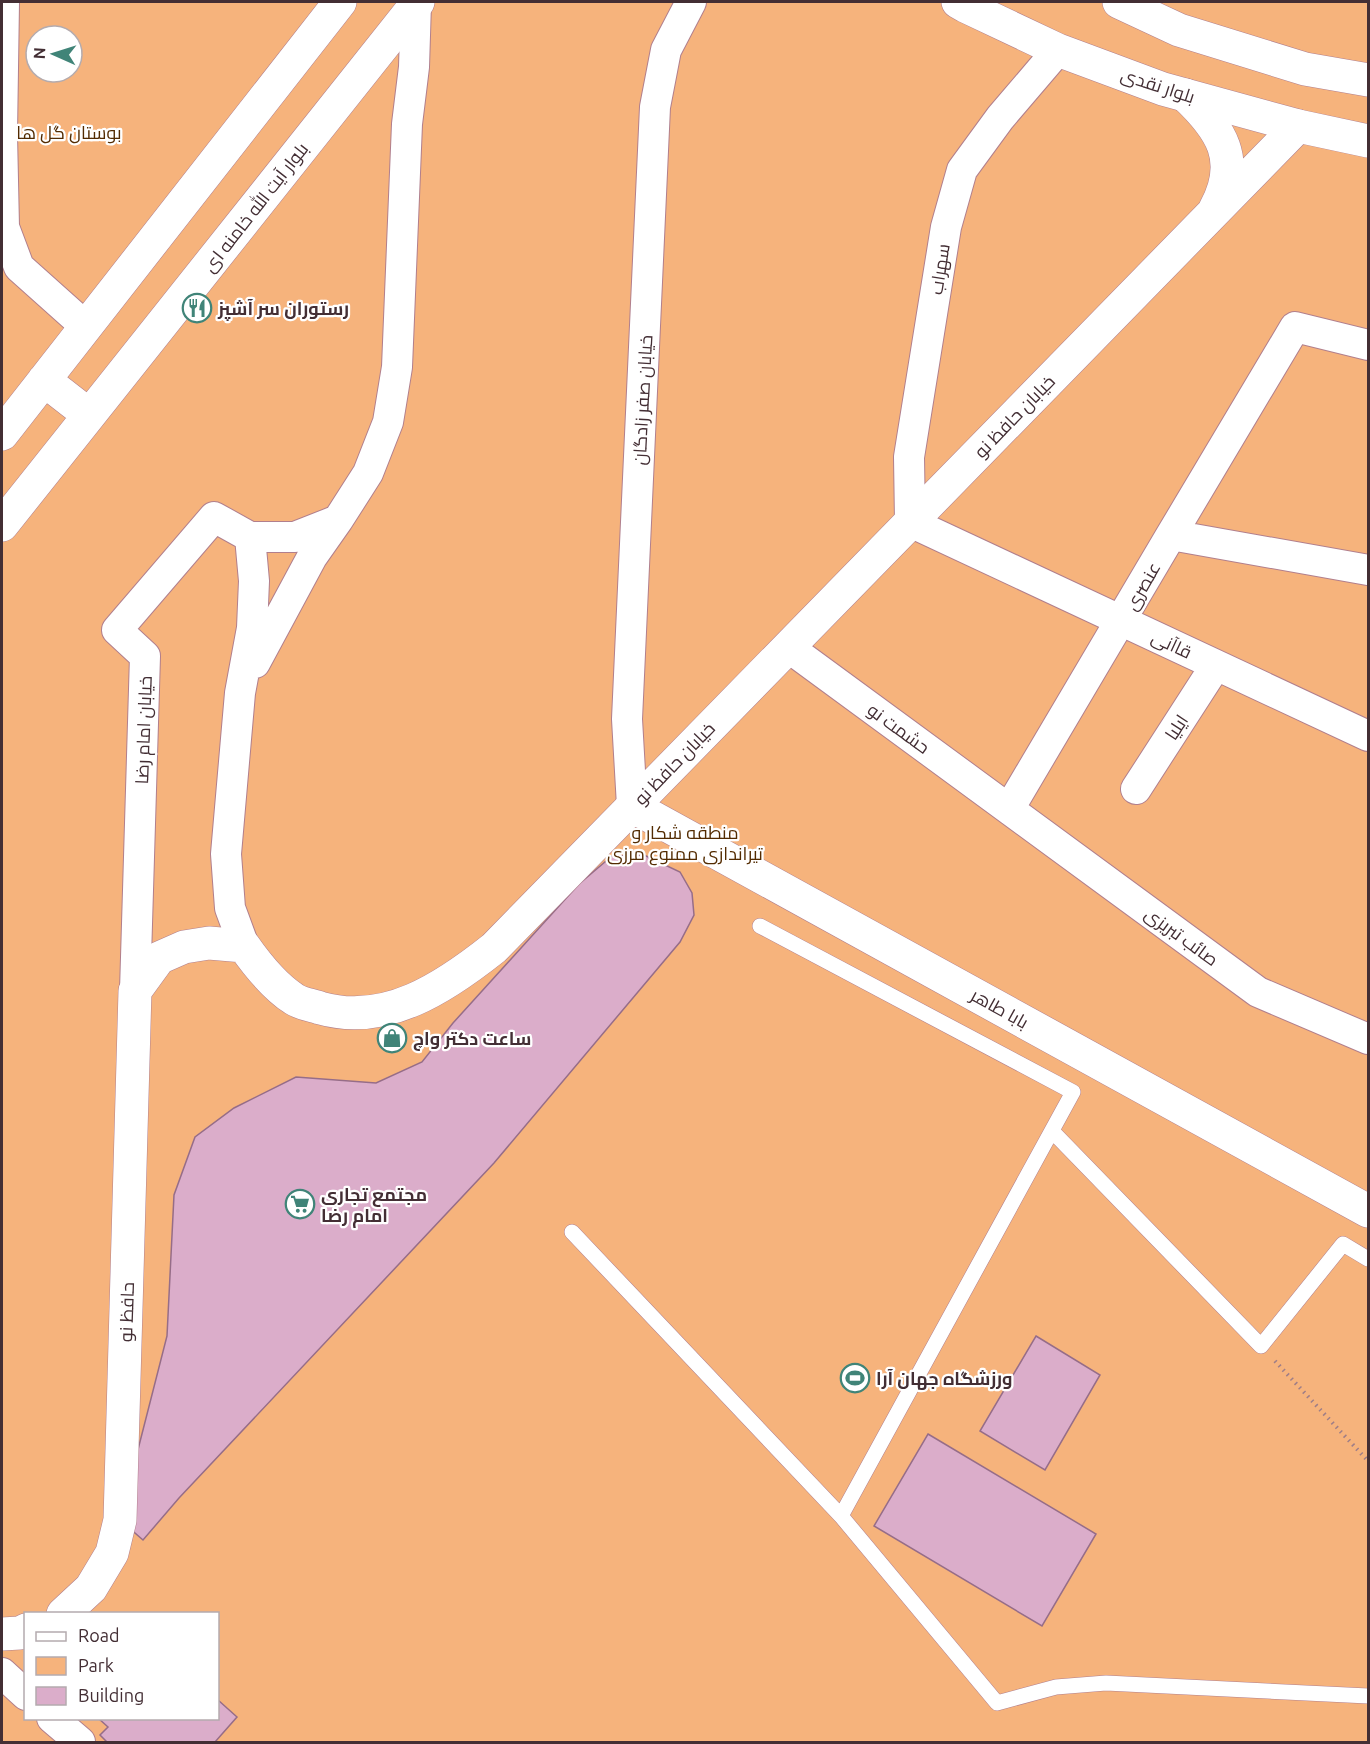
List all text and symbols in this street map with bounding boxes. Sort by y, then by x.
north arrow [24,24,84,84]
text: N [30,47,48,60]
street label: بلوار نقدی [1118,64,1197,108]
park label: بوستان گل ها [16,122,122,144]
street label: بلوار آیت الله خامنه ای [198,138,313,277]
street label: سهراب [925,242,955,296]
restaurant icon: رستوران سر آشپز [181,292,213,324]
place label: رستوران سر آشپز [217,298,349,321]
street label: خیابان صفر زادگان [629,334,657,466]
street label: خیابان حافظ نو [970,371,1060,463]
street label: عنصری [1120,558,1165,615]
street label: قاآنی [1148,626,1195,664]
street label: خیابان امام رضا [131,675,158,785]
street label: حشمت نو [863,699,934,759]
street label: ایلیا [1161,711,1191,743]
street label: خیابان حافظ نو [630,718,720,810]
park label: منطقه شکار و تیراندازی ممنوع مرزی [607,822,763,866]
street label: صائب تبریزی [1140,903,1222,971]
street label: بابا طاهر [966,984,1032,1034]
shop icon: ساعت دکتر واچ [376,1022,408,1054]
place label: ساعت دکتر واچ [413,1028,531,1051]
place label: مجتمع تجاری امام رضا [321,1184,427,1228]
supermarket icon: مجتمع تجاری امام رضا [284,1188,316,1220]
street label: حافظ نو [115,1282,139,1342]
sports icon: ورزشگاه جهان آرا [839,1362,871,1394]
place label: ورزشگاه جهان آرا [876,1368,1013,1390]
legend [24,1612,219,1720]
text: Road [78,1625,120,1645]
text: Park [78,1655,114,1675]
text: Building [78,1685,144,1705]

